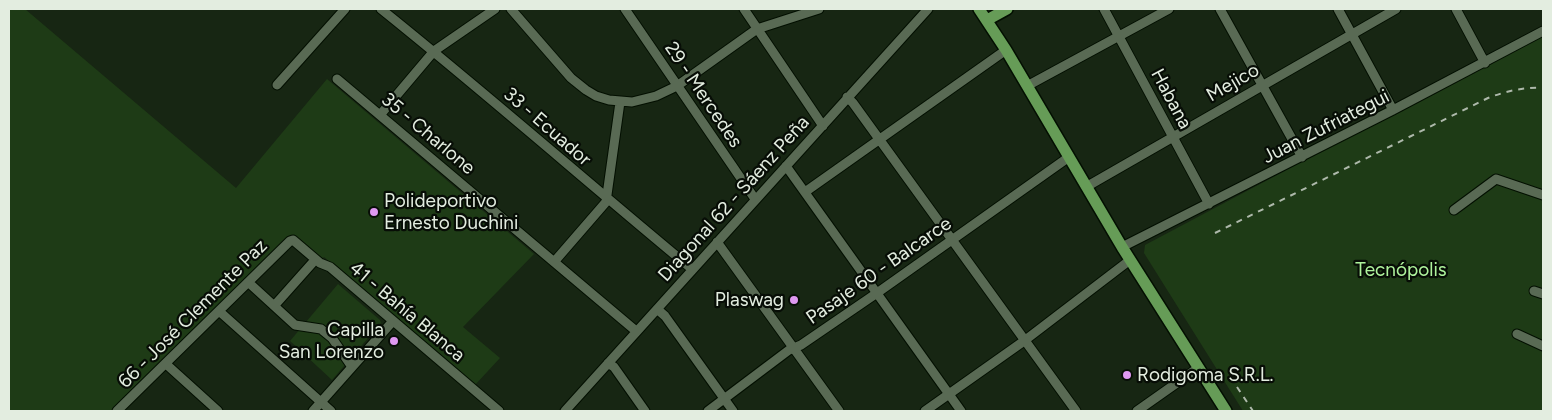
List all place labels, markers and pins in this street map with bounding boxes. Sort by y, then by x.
place label: Polideportivo Ernesto Duchini [384,190,518,234]
marker: Polideportivo Ernesto Duchini [368,206,380,218]
place label: Plaswag [715,289,784,311]
marker: Plaswag [788,294,800,306]
place label: Capilla San Lorenzo [279,319,384,363]
marker: Capilla San Lorenzo [388,335,400,347]
place label: Rodigoma S.R.L. [1137,364,1273,386]
marker: Rodigoma S.R.L. [1121,369,1133,381]

